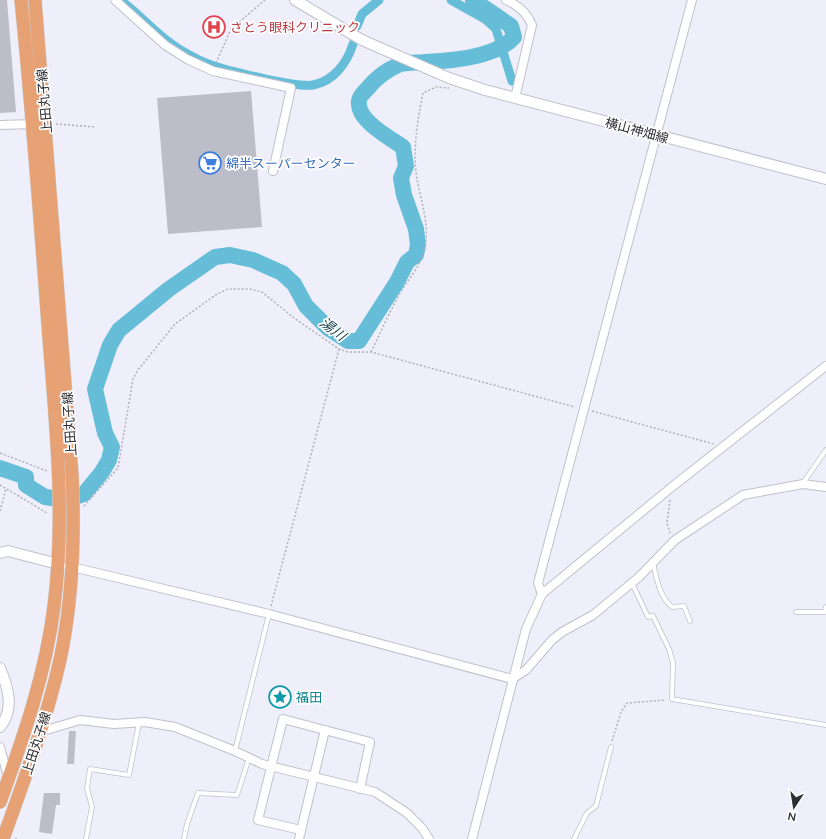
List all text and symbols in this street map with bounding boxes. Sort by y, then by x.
hospital icon: さとう眼科クリニック [201,14,227,40]
place label: さとう眼科クリニック [230,19,360,37]
street label: 上田丸子線 [33,68,57,134]
street label: 横山神畑線 [603,114,670,148]
supermarket icon: 綿半スーパーセンター [197,150,223,176]
place label: 綿半スーパーセンター [226,155,356,173]
water label: 湯川 [316,313,351,347]
street label: 上田丸子線 [59,391,81,457]
place icon: 福田 [267,684,293,710]
place label: 福田 [296,689,322,707]
street label: 上田丸子線 [18,710,56,777]
north arrow [774,787,814,827]
text: N [786,808,798,824]

